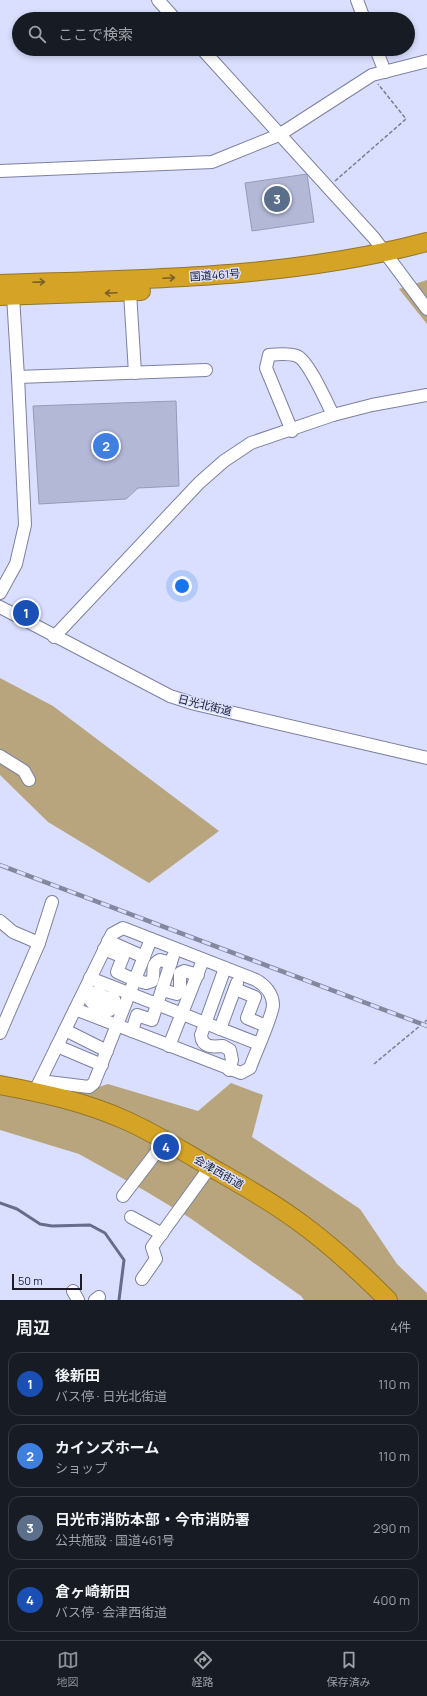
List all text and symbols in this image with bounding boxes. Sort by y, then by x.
search box [12,12,415,56]
icon: search [26,23,48,45]
text: ここで検索 [58,24,133,45]
pin: 3 [264,184,290,214]
street label: 国道461号 [189,265,241,284]
one-way arrow [162,274,175,281]
one-way arrow [32,279,45,286]
one-way arrow [105,289,118,296]
pin: 2 [93,431,119,461]
your location [172,576,192,596]
pin: 1 [13,598,39,628]
street label: 日光北街道 [177,691,234,718]
pin: 4 [153,1132,179,1162]
street label: 会津西街道 [192,1151,247,1192]
scale bar [12,1272,82,1291]
text: 50 m [18,1273,43,1288]
text: 周辺 [16,1316,50,1339]
text: 4件 [390,1318,411,1336]
text: 後新田 [55,1365,100,1386]
text: 1 [27,1375,33,1393]
text: 110 m [378,1375,410,1393]
text: バス停 · 日光北街道 [55,1387,167,1405]
text: カインズホーム [55,1437,159,1458]
text: 2 [26,1447,34,1465]
text: 110 m [378,1447,410,1465]
text: ショップ [55,1459,107,1477]
text: 日光市消防本部・今市消防署 [55,1509,250,1530]
text: 3 [26,1519,34,1537]
text: 290 m [373,1519,410,1537]
text: 公共施設 · 国道461号 [55,1531,175,1549]
text: 倉ヶ崎新田 [55,1581,130,1602]
text: 4 [26,1591,34,1609]
text: 400 m [373,1591,410,1609]
text: バス停 · 会津西街道 [55,1603,167,1621]
tab: 地図 [57,1649,79,1689]
tab: 経路 [192,1649,214,1689]
tab: 保存済み [327,1649,371,1689]

